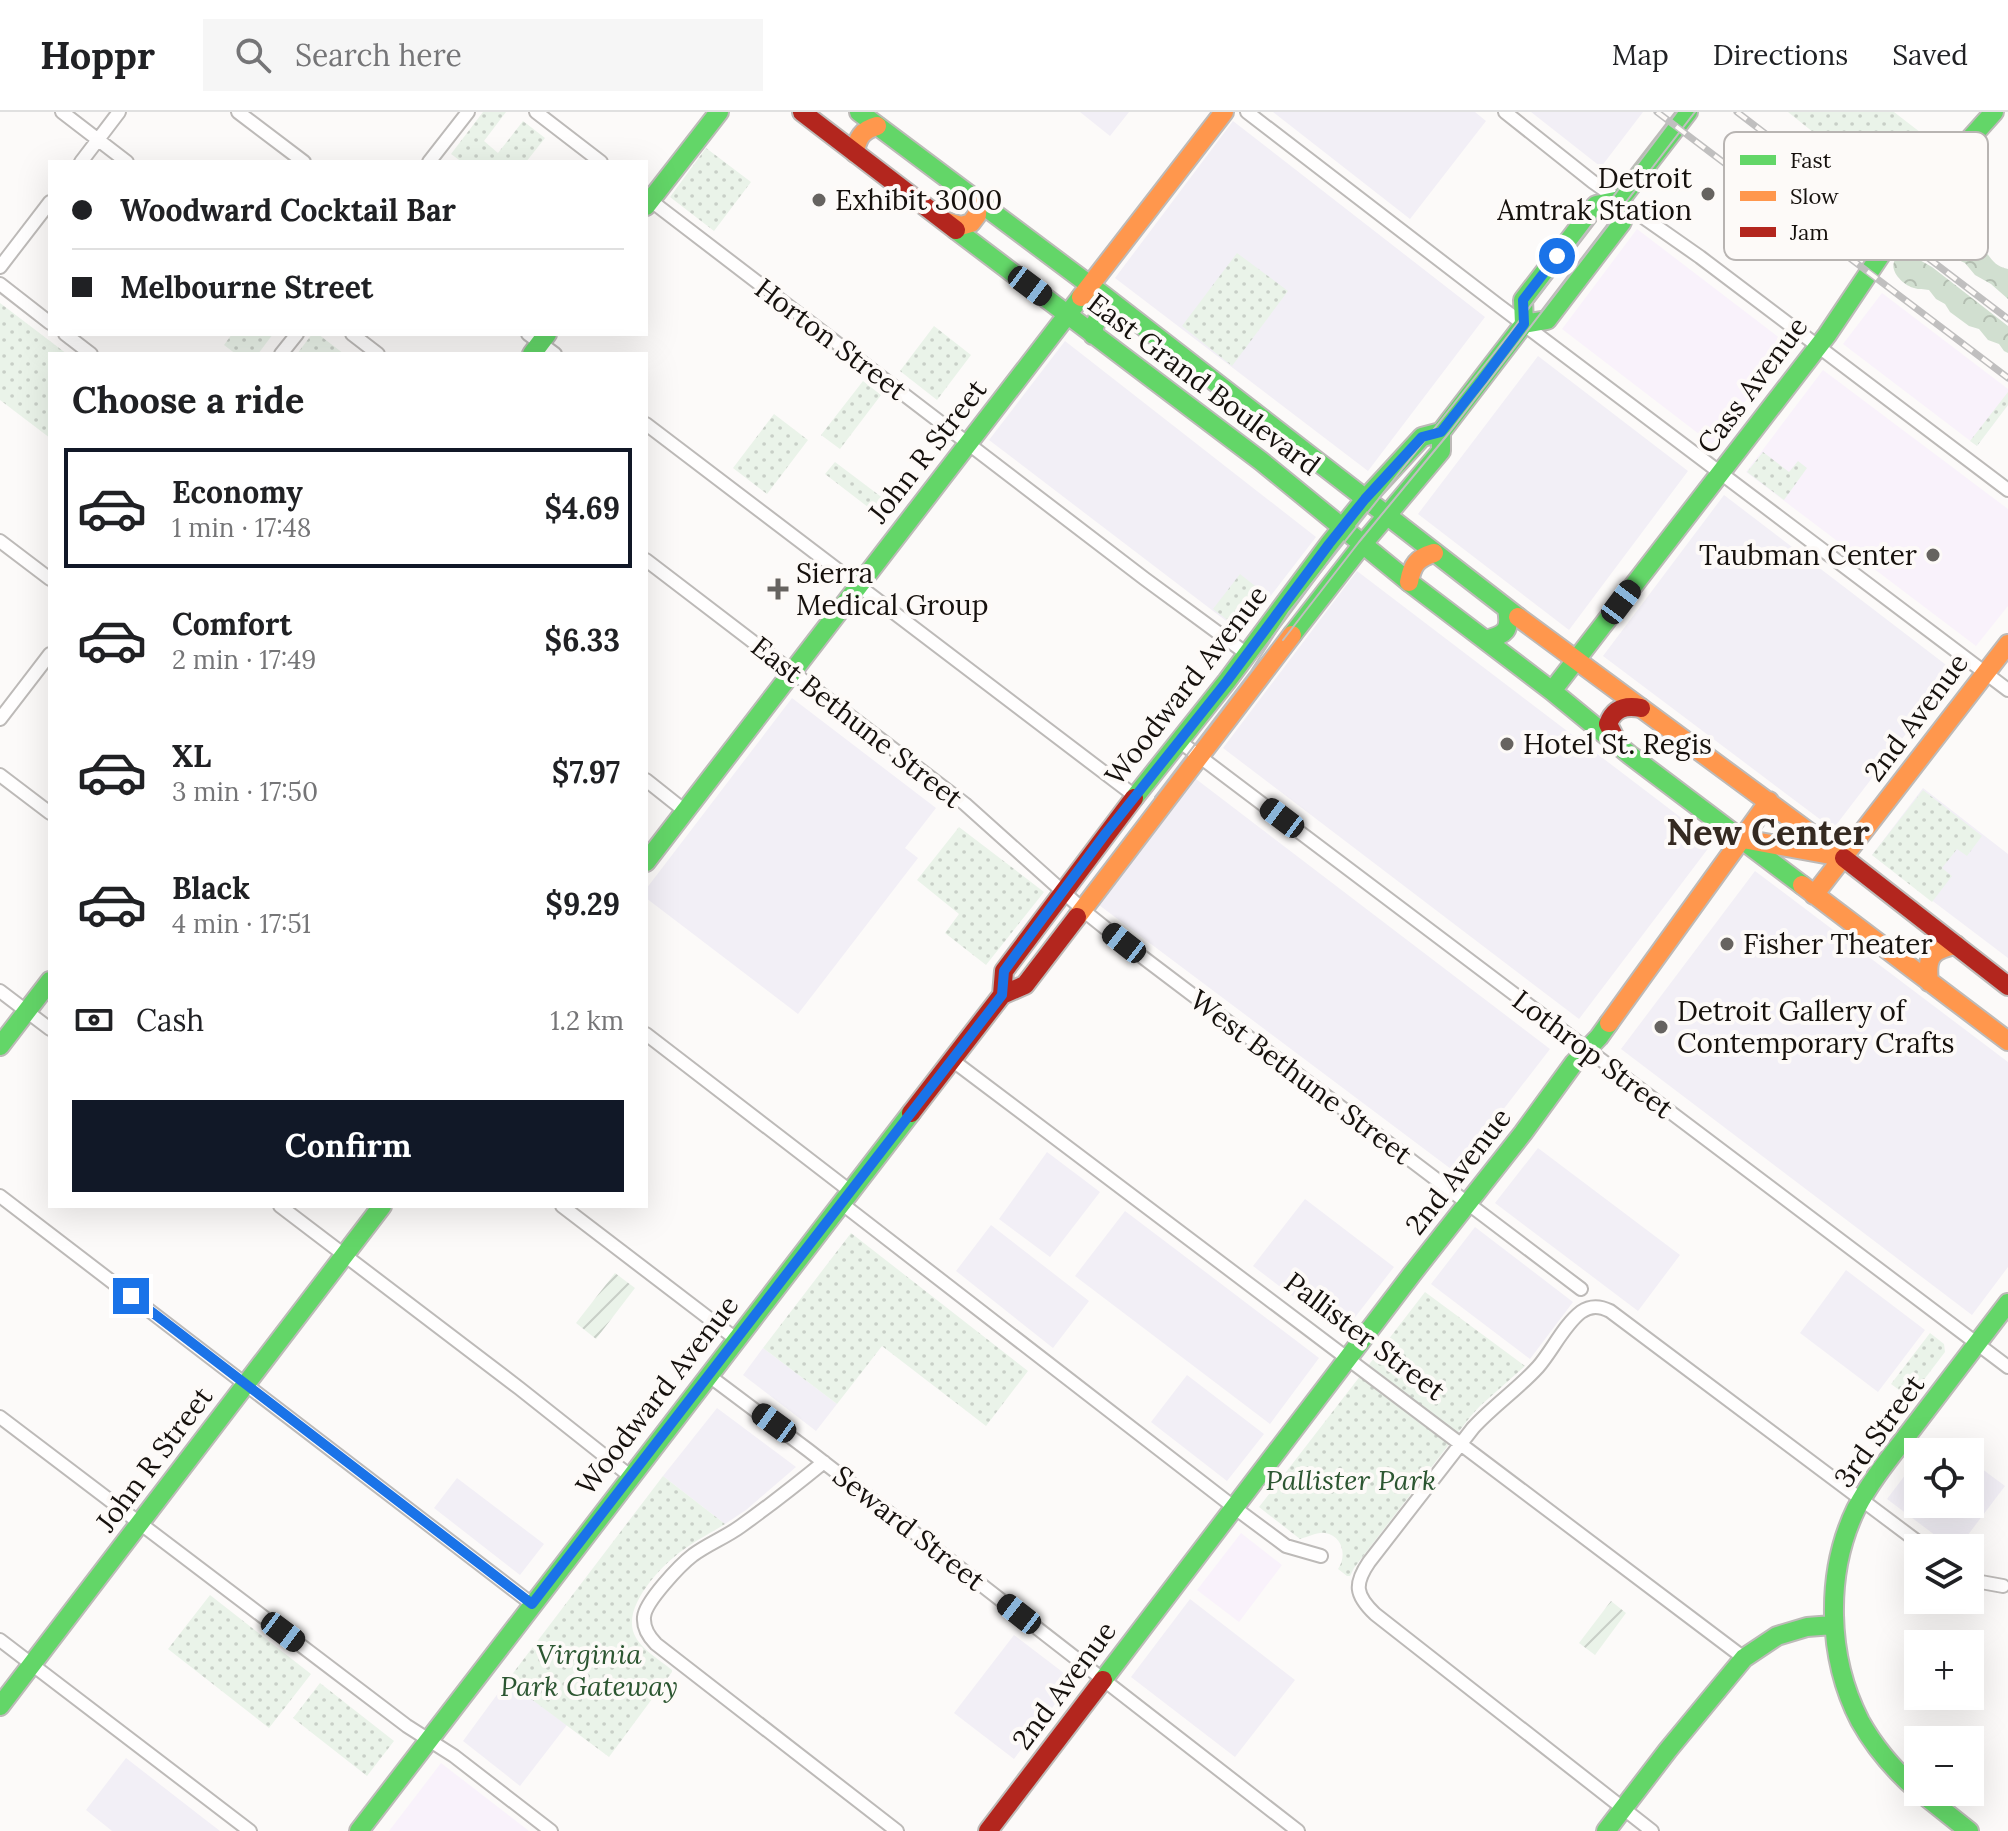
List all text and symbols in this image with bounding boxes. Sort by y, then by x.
search box [203,19,763,91]
text: Hoppr [40,31,155,79]
icon: search [231,33,275,77]
text: Search here [295,36,462,74]
text: Map [1612,37,1669,73]
text: Directions [1713,37,1848,73]
text: Saved [1892,37,1968,73]
legend [1724,132,1988,260]
text: Fast [1790,146,1832,174]
place label: Detroit Amtrak Station [1496,160,1692,228]
place label: Exhibit 3000 [835,182,1002,218]
text: Slow [1790,182,1839,210]
marker: Detroit Amtrak Station [1699,185,1717,203]
text: Woodward Cocktail Bar [120,191,456,229]
marker: Exhibit 3000 [810,191,828,209]
text: Jam [1789,218,1829,246]
route start [1539,238,1575,274]
car [1004,262,1056,310]
text: Melbourne Street [120,268,373,306]
street label: Horton Street [748,270,914,408]
street label: East Grand Boulevard [1081,285,1327,483]
street label: Cass Avenue [1689,309,1815,461]
street label: John R Street [859,372,994,531]
text: Choose a ride [72,377,304,423]
icon: car [76,472,148,544]
text: Economy [172,473,303,511]
text: $4.69 [544,489,620,527]
text: 1 min · 17:48 [172,511,311,544]
place label: Taubman Center [1699,537,1917,573]
marker: Taubman Center [1924,546,1942,564]
place label: Sierra Medical Group [796,555,988,623]
car [1597,576,1645,628]
marker: Sierra Medical Group [767,578,789,600]
street label: Woodward Avenue [1097,578,1275,792]
icon: car [76,604,148,676]
text: Comfort [172,605,292,643]
text: $6.33 [545,621,620,659]
street label: East Bethune Street [744,628,970,816]
text: 2 min · 17:49 [172,643,316,676]
street label: 2nd Avenue [1856,646,1976,788]
place label: Hotel St. Regis [1523,726,1712,762]
marker: Hotel St. Regis [1498,735,1516,753]
icon: car [76,736,148,808]
text: XL [172,737,211,775]
text: $7.97 [552,753,620,791]
text: 3 min · 17:50 [172,775,318,808]
car [1256,794,1308,842]
district label: New Center [1666,809,1870,855]
icon: car [76,868,148,940]
text: Black [172,869,250,907]
text: $9.29 [545,885,620,923]
text: 4 min · 17:51 [172,907,311,940]
car [1098,919,1150,967]
place label: Fisher Theater [1743,926,1933,962]
marker: Fisher Theater [1718,935,1736,953]
street label: West Bethune Street [1183,982,1419,1172]
street label: Lothrop Street [1506,982,1681,1126]
place label: Detroit Gallery of Contemporary Crafts [1677,993,1955,1061]
icon: cash [72,998,116,1042]
text: Cash [136,1001,204,1039]
text: 1.2 km [550,1004,624,1037]
marker: Detroit Gallery of Contemporary Crafts [1652,1018,1670,1036]
button: Confirm [72,1100,624,1192]
street label: 2nd Avenue [1397,1100,1519,1242]
street label: Pallister Street [1277,1264,1453,1408]
route end [113,1278,149,1314]
street label: Woodward Avenue [568,1288,746,1502]
street label: 3rd Street [1826,1367,1932,1495]
street label: John R Street [87,1379,220,1539]
car [748,1399,800,1447]
map controls [1904,1438,1984,1806]
button: locate [1904,1438,1984,1518]
street label: Seward Street [826,1457,992,1599]
park label: Pallister Park [1266,1462,1436,1498]
button: layers [1904,1534,1984,1614]
car [993,1590,1045,1638]
car [257,1608,309,1656]
street label: 2nd Avenue [1004,1614,1124,1756]
button: + [1904,1630,1984,1710]
park label: Virginia Park Gateway [500,1636,678,1704]
button: − [1904,1726,1984,1806]

